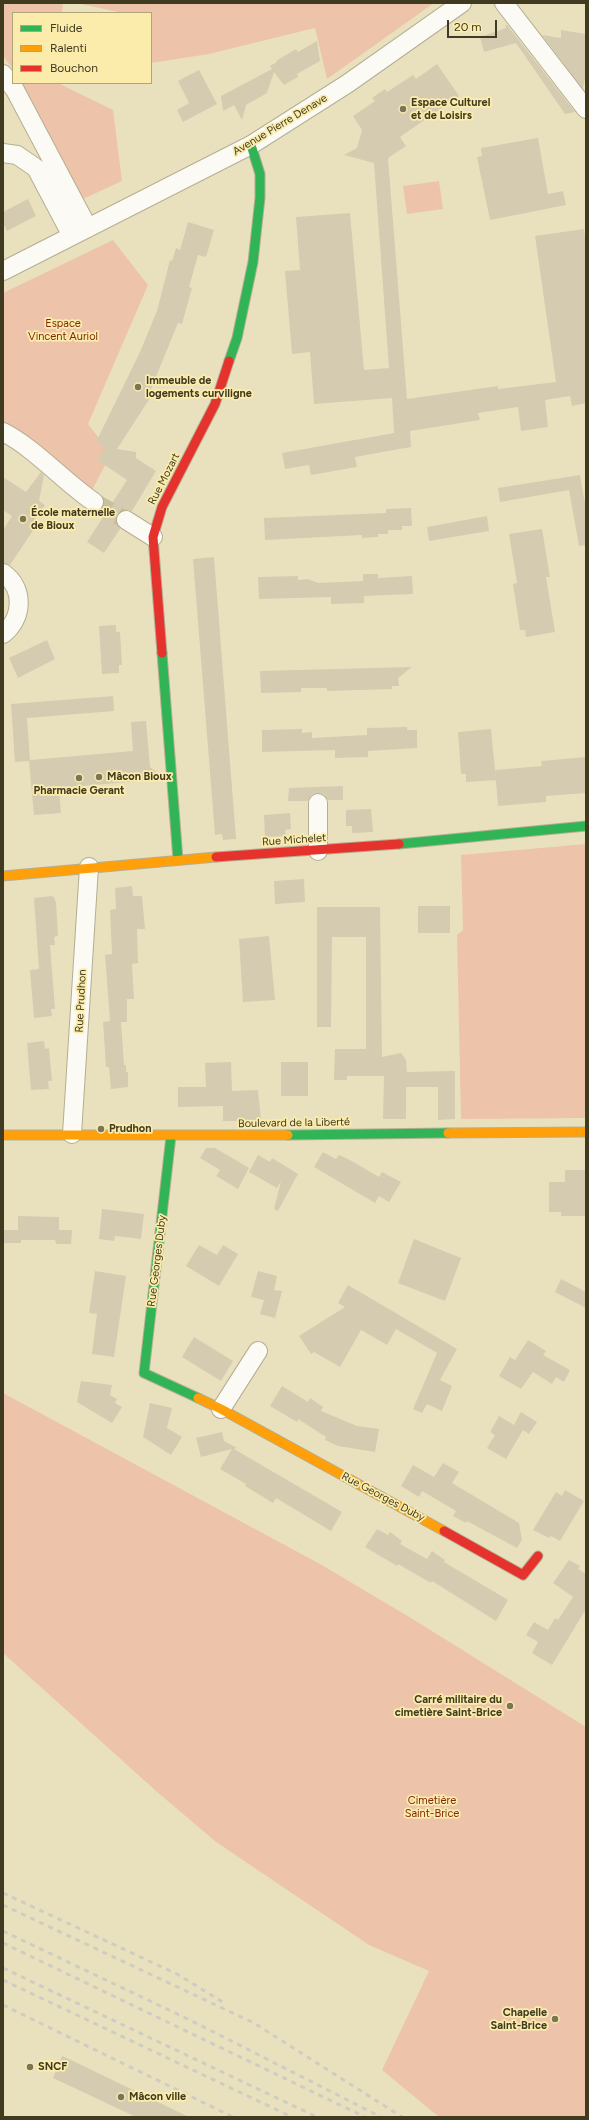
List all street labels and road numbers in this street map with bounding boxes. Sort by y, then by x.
street label: Avenue Pierre Denave [230,92,330,158]
street label: Rue Mozart [145,451,183,507]
street label: Rue Michelet [261,831,327,849]
street label: Rue Prudhon [73,969,89,1033]
street label: Boulevard de la Liberté [238,1115,350,1131]
street label: Rue Georges Duby [145,1214,169,1308]
street label: Rue Georges Duby [339,1470,427,1524]

